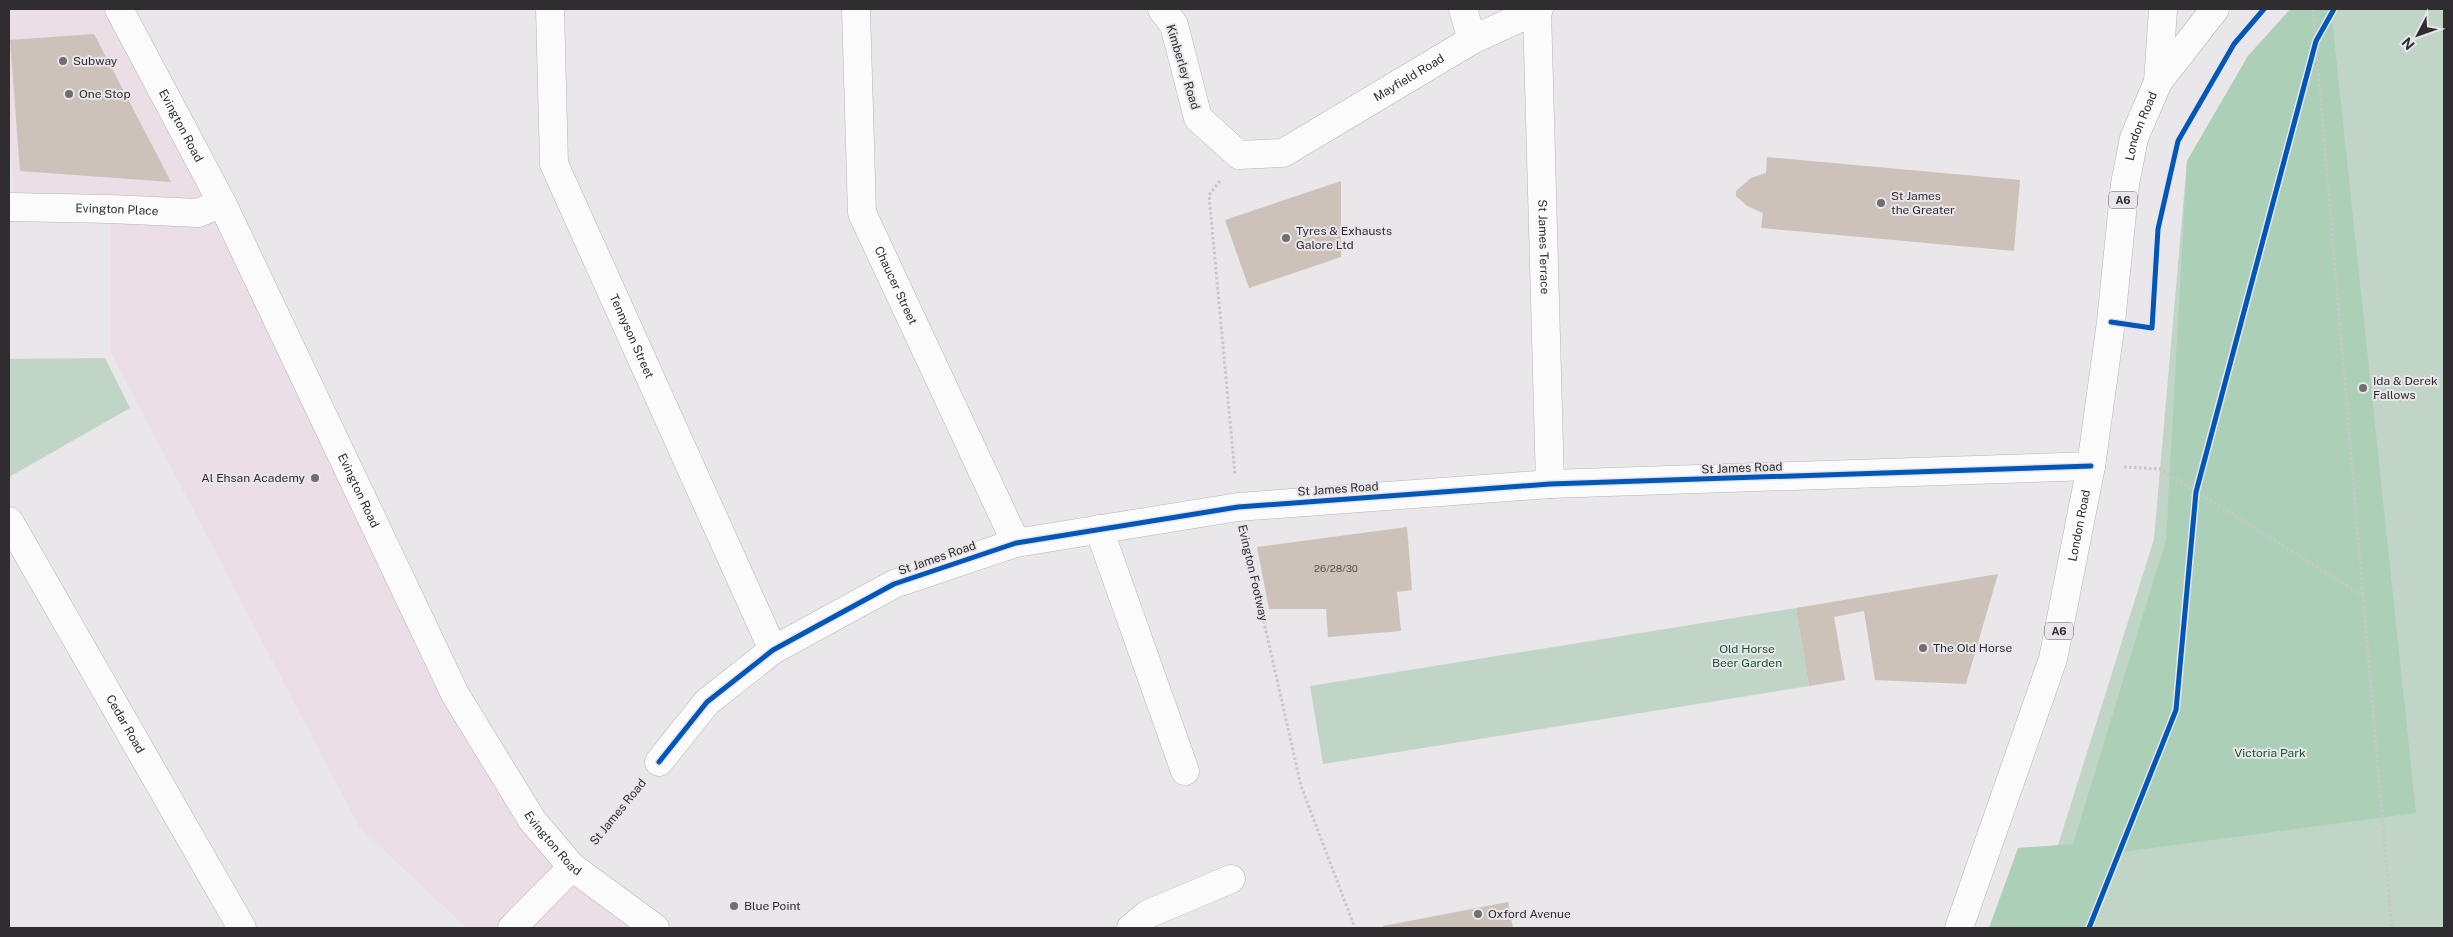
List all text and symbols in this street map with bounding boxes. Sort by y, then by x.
north arrow [2393,10,2443,60]
street label: Kimberley Road [1163,23,1203,111]
text: N [2399,34,2418,53]
street label: Mayfield Road [1371,51,1447,104]
place label: Subway [73,54,118,68]
marker: Subway [57,55,69,67]
place label: One Stop [79,87,131,101]
street label: Evington Road [156,87,206,164]
marker: One Stop [63,88,75,100]
street label: London Road [2123,90,2160,162]
place label: St James the Greater [1891,189,1955,217]
road number: A6 [2109,192,2137,208]
marker: St James the Greater [1875,197,1887,209]
street label: St James Terrace [1535,199,1552,295]
street label: Evington Place [75,201,159,218]
place label: Tyres & Exhausts Galore Ltd [1296,224,1392,252]
marker: Tyres & Exhausts Galore Ltd [1280,232,1292,244]
street label: Chaucer Street [872,244,920,327]
street label: Tennyson Street [607,292,657,381]
place label: Ida & Derek Fallows [2373,374,2438,402]
marker: Ida & Derek Fallows [2357,382,2369,394]
street label: Evington Road [335,451,382,530]
street label: St James Road [1701,460,1783,476]
place label: Al Ehsan Academy [201,471,306,485]
marker: Al Ehsan Academy [309,472,321,484]
street label: St James Road [1297,479,1379,499]
street label: London Road [2065,488,2093,563]
street label: Evington Footway [1235,523,1271,623]
street label: St James Road [896,538,978,578]
house number: 26/28/30 [1314,562,1358,574]
road number: A6 [2045,622,2073,640]
place label: The Old Horse [1933,641,2012,655]
park label: Old Horse Beer Garden [1712,642,1782,670]
marker: The Old Horse [1917,642,1929,654]
street label: Cedar Road [103,692,147,756]
park label: Victoria Park [2234,746,2306,760]
street label: St James Road [587,776,649,848]
street label: Evington Road [521,809,584,878]
place label: Blue Point [744,899,801,913]
marker: Blue Point [728,900,740,912]
place label: Oxford Avenue [1488,907,1571,921]
marker: Oxford Avenue [1472,908,1484,920]

